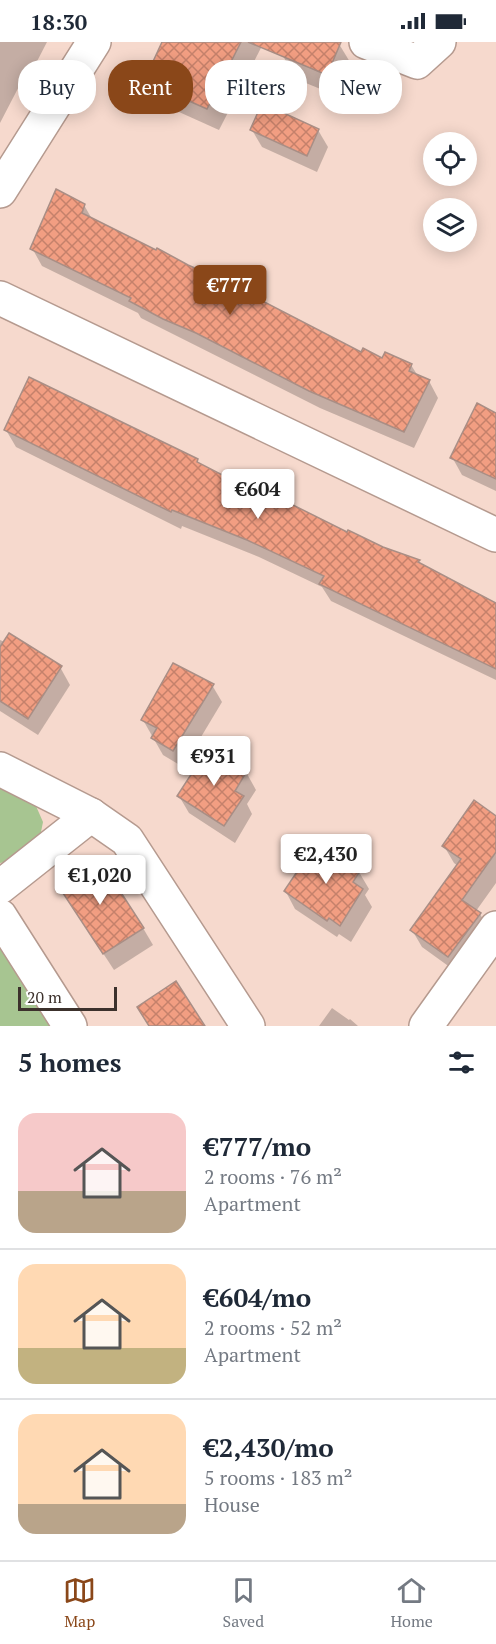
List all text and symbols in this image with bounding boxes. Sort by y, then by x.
text: 18:30 [30,7,87,36]
chip: Buy [18,60,96,114]
chip: Rent [108,60,193,114]
chip: Filters [205,60,307,114]
chip: New [319,60,402,114]
map controls [423,132,477,252]
button: locate [423,132,477,186]
button: layers [423,198,477,252]
pin: €777 [194,265,266,316]
text: €777 [207,271,253,298]
pin: €604 [222,469,294,520]
text: €604 [235,475,281,502]
pin: €931 [178,736,250,787]
text: €931 [191,742,237,769]
pin: €2,430 [277,834,375,885]
text: €2,430 [295,840,357,867]
pin: €1,020 [51,855,149,906]
text: €1,020 [69,861,131,888]
scale bar [18,984,117,1012]
text: 20 m [27,986,62,1008]
text: 5 homes [18,1045,122,1079]
icon: filters [445,1046,478,1079]
text: €777/mo [204,1129,311,1163]
icon: home [66,1137,138,1209]
text: 2 rooms · 76 m² [204,1163,342,1190]
text: Apartment [204,1190,301,1217]
text: €604/mo [204,1280,311,1314]
icon: home [66,1288,138,1360]
text: 2 rooms · 52 m² [204,1314,342,1341]
text: Apartment [204,1341,301,1368]
text: €2,430/mo [204,1430,334,1464]
icon: home [66,1438,138,1510]
text: 5 rooms · 183 m² [204,1464,352,1491]
text: House [204,1491,260,1518]
tab: Map [63,1574,96,1632]
tab: Saved [223,1574,264,1632]
tab: Home [390,1574,433,1632]

